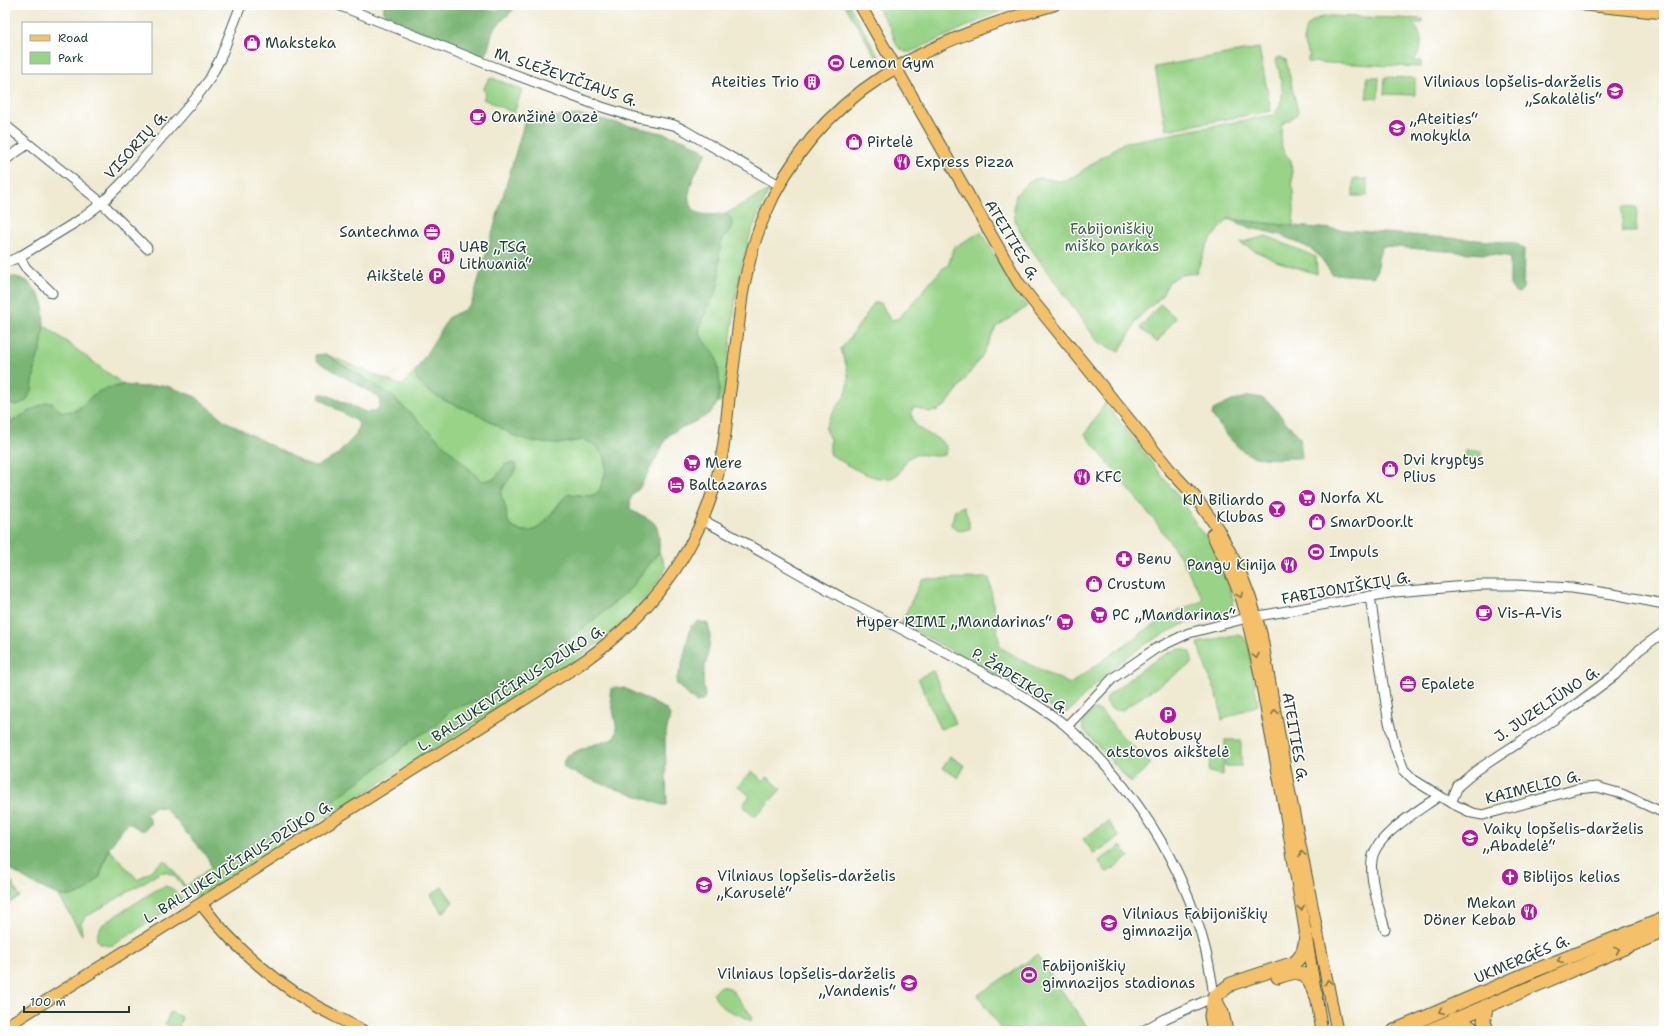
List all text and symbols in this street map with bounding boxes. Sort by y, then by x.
legend [22,22,152,74]
text: Road [58,30,89,46]
shop icon: Maksteka [242,33,262,53]
place label: Maksteka [265,33,337,53]
street label: M. SLEŽEVIČIAUS G. [492,42,641,111]
text: Park [58,50,84,66]
sports icon: Lemon Gym [826,53,846,73]
place label: Lemon Gym [849,53,934,73]
place label: Ateities Trio [711,72,799,92]
building icon: Ateities Trio [802,72,822,92]
place label: Vilniaus lopšelis-darželis „Sakalėlis“ [1423,72,1602,109]
school or university icon: Vilniaus lopšelis-darželis „Sakalėlis“ [1605,81,1625,101]
street label: VISORIŲ G. [100,106,172,184]
cafe icon: Oranžinė Oazė [468,107,488,127]
place label: Oranžinė Oazė [491,107,599,127]
place label: „Ateities“ mokykla [1409,109,1478,146]
school or university icon: „Ateities“ mokykla [1387,118,1407,138]
shop icon: Pirtelė [844,132,864,152]
place label: Pirtelė [867,132,914,152]
restaurant icon: Express Pizza [892,152,912,172]
place label: Express Pizza [915,152,1014,172]
street label: ATEITIES G. [980,196,1044,284]
park label: Fabijoniškių miško parkas [1064,219,1160,256]
place label: Santechma [339,222,420,242]
office icon: Santechma [422,222,442,242]
place label: UAB „TSG Lithuania“ [459,237,532,274]
building icon: UAB „TSG Lithuania“ [436,246,456,266]
place label: Aikštelė [366,266,424,286]
parking icon: Aikštelė [427,266,447,286]
place label: Dvi kryptys Plius [1403,450,1485,487]
supermarket icon: Mere [682,453,702,473]
place label: Mere [705,453,742,473]
shop icon: Dvi kryptys Plius [1380,459,1400,479]
restaurant icon: KFC [1072,467,1092,487]
place label: KFC [1095,467,1122,487]
hotel icon: Baltazaras [666,475,686,495]
place label: Baltazaras [689,475,767,495]
supermarket icon: Norfa XL [1297,488,1317,508]
place label: Norfa XL [1320,488,1384,508]
place label: KN Biliardo Klubas [1182,490,1264,527]
bar icon: KN Biliardo Klubas [1267,499,1287,519]
shop icon: SmarDoor.lt [1307,512,1327,532]
place label: SmarDoor.lt [1330,512,1414,532]
sports icon: Impuls [1306,542,1326,562]
place label: Impuls [1329,542,1379,562]
pharmacy icon: Benu [1114,549,1134,569]
place label: Benu [1137,549,1172,569]
place label: Pangu Kinija [1187,555,1277,575]
restaurant icon: Pangu Kinija [1279,555,1299,575]
street label: FABIJONIŠKIŲ G. [1280,566,1412,609]
shop icon: Crustum [1084,574,1104,594]
place label: Crustum [1107,574,1166,594]
one-way arrow [1235,591,1243,599]
cafe icon: Vis-A-Vis [1474,603,1494,623]
place label: Vis-A-Vis [1497,603,1562,623]
supermarket icon: PC „Mandarinas“ [1089,605,1109,625]
place label: PC „Mandarinas“ [1112,605,1236,625]
place label: Hyper RIMI „Mandarinas“ [856,612,1052,632]
supermarket icon: Hyper RIMI „Mandarinas“ [1055,612,1075,632]
street label: L. BALIUKEVIČIAUS-DZŪKO G. [413,619,609,756]
street label: P. ŽADEIKOS G. [968,642,1073,719]
one-way arrow [1251,653,1259,659]
street label: J. JUZELIŪNO G. [1491,661,1603,747]
office icon: Epalete [1398,674,1418,694]
place label: Epalete [1421,674,1475,694]
street label: ATEITIES G. [1277,691,1313,784]
parking icon: Autobusų atstovos aikštelė [1158,705,1178,725]
one-way arrow [1272,709,1280,715]
place label: Autobusų atstovos aikštelė [1106,725,1230,762]
street label: KAIMELIO G. [1483,765,1583,809]
street label: L. BALIUKEVIČIAUS-DZŪKO G. [139,794,336,929]
place label: Vaikų lopšelis-darželis „Abadelė“ [1482,819,1644,856]
school or university icon: Vaikų lopšelis-darželis „Abadelė“ [1460,828,1480,848]
one-way arrow [1299,851,1307,857]
place label: Vilniaus lopšelis-darželis „Karuselė“ [716,866,896,903]
church icon: Biblijos kelias [1500,867,1520,887]
place label: Biblijos kelias [1523,867,1620,887]
school or university icon: Vilniaus lopšelis-darželis „Karuselė“ [694,875,714,895]
place label: Mekan Döner Kebab [1423,893,1516,930]
restaurant icon: Mekan Döner Kebab [1519,902,1539,922]
place label: Vilniaus Fabijoniškių gimnazija [1122,904,1268,941]
one-way arrow [1297,905,1305,911]
school or university icon: Vilniaus Fabijoniškių gimnazija [1099,913,1119,933]
street label: UKMERGĖS G. [1471,930,1573,988]
one-way arrow [1614,946,1621,954]
one-way arrow [1557,955,1564,963]
place label: Fabijoniškių gimnazijos stadionas [1042,956,1195,993]
place label: Vilniaus lopšelis-darželis „Vandenis“ [717,964,896,1001]
sports icon: Fabijoniškių gimnazijos stadionas [1019,965,1039,985]
school or university icon: Vilniaus lopšelis-darželis „Vandenis“ [899,973,919,993]
one-way arrow [1324,979,1332,985]
scale bar [24,988,129,1014]
text: 100 m [30,994,66,1010]
one-way arrow [1437,1006,1444,1014]

